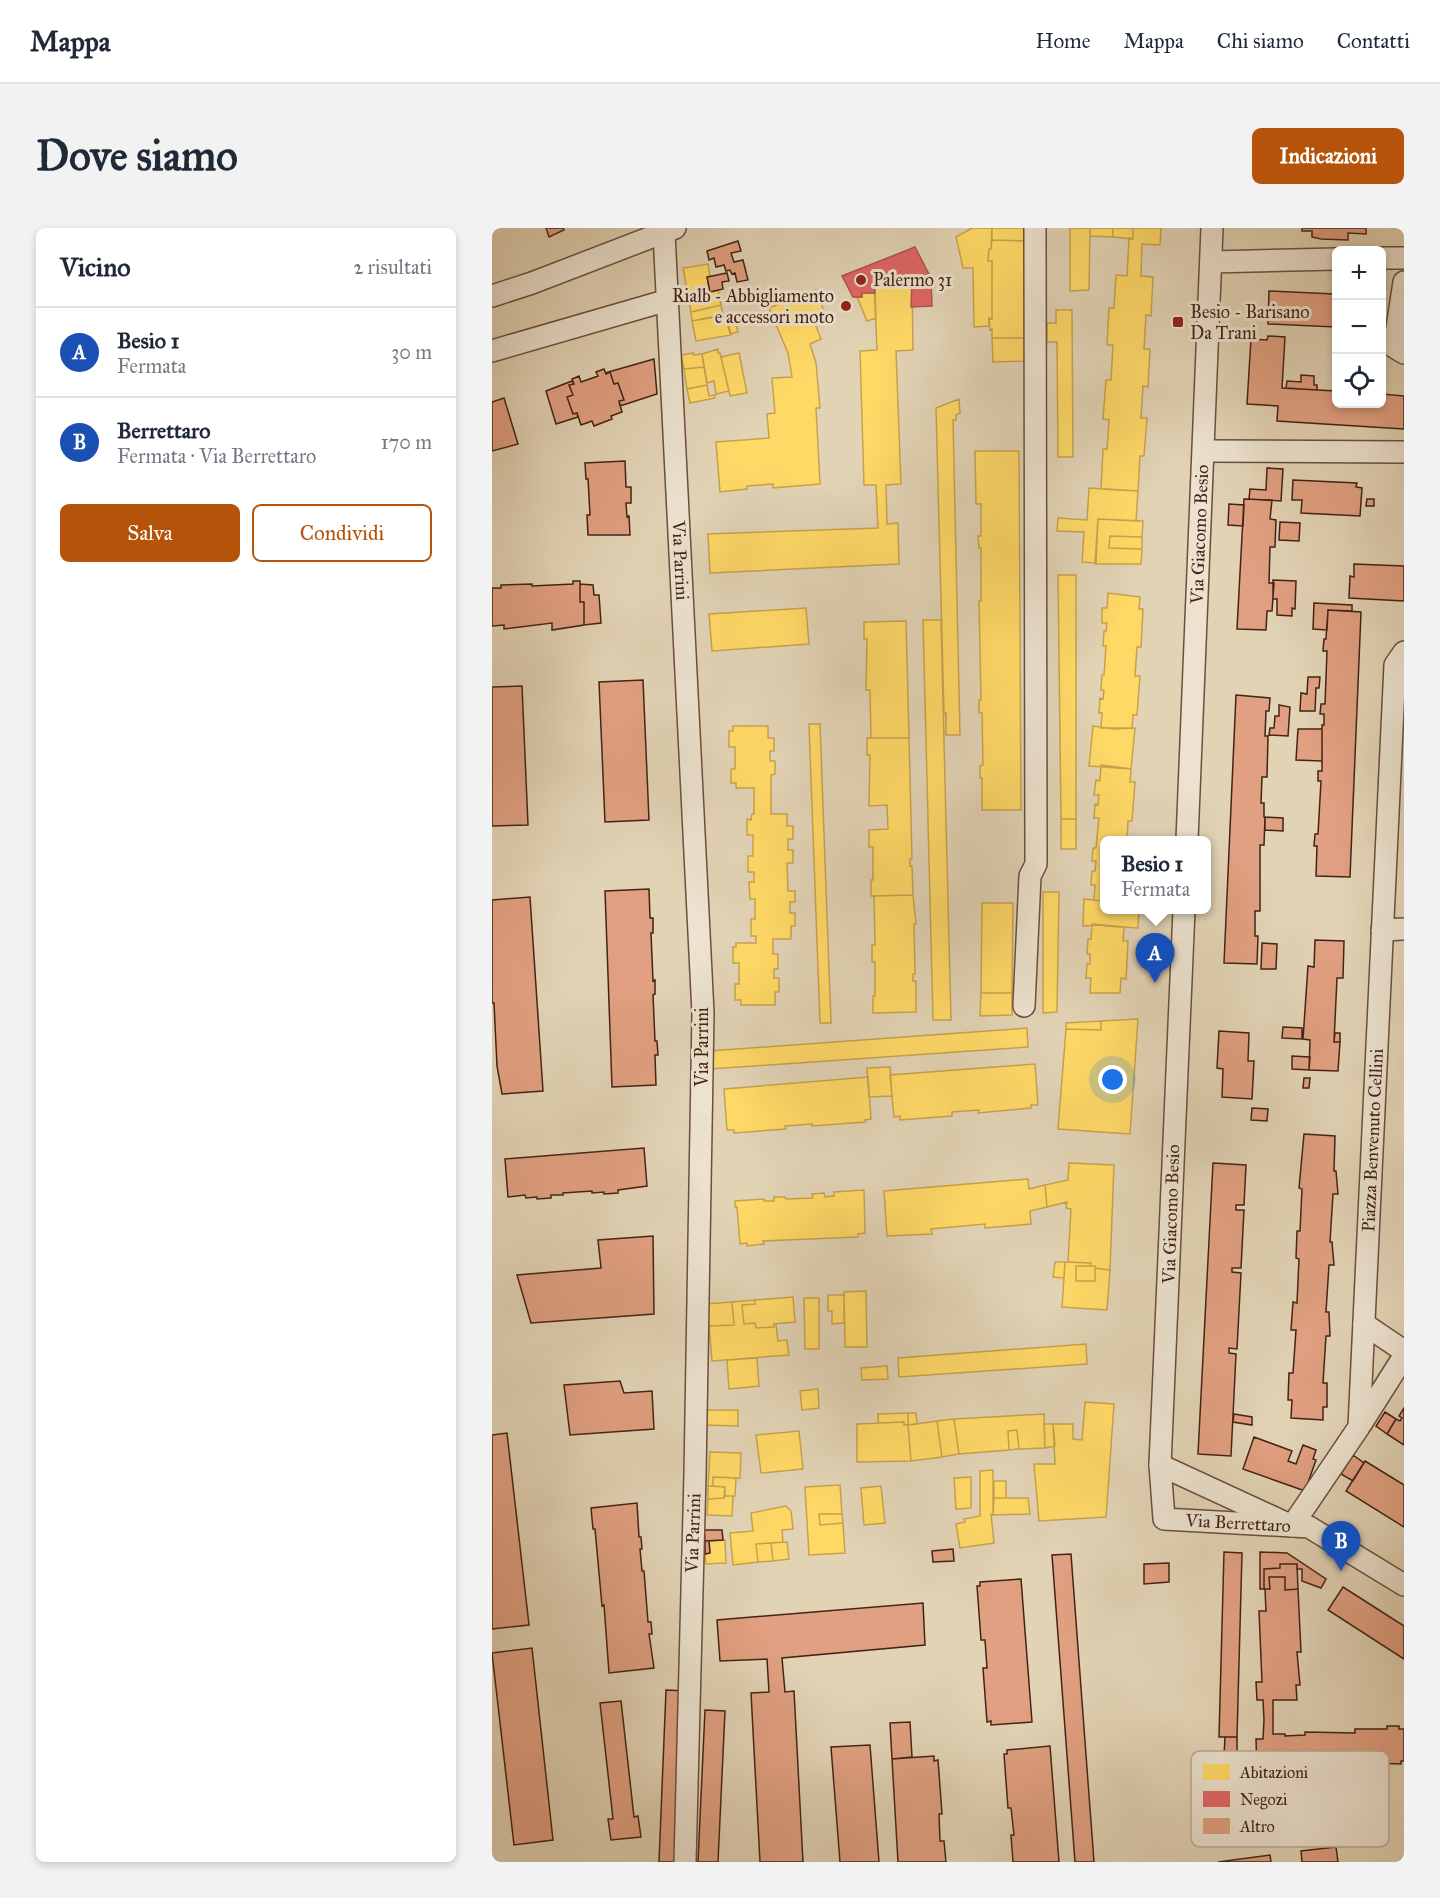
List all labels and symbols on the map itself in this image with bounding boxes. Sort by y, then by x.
place label: Palermo 31 [873,269,952,291]
marker: Palermo 31 [854,273,868,287]
place label: Rialb - Abbigliamento e accessori moto [672,285,834,328]
marker: Rialb - Abbigliamento e accessori moto [839,299,853,313]
place label: Besio - Barisano Da Trani [1190,301,1310,344]
marker: Besio - Barisano Da Trani [1171,315,1185,329]
street label: Via Giacomo Besio [1186,464,1213,605]
street label: Via Parrini [667,519,693,601]
pin: A [1136,934,1174,983]
street label: Via Parrini [691,1007,713,1088]
street label: Piazza Benvenuto Cellini [1357,1048,1388,1233]
your location [1098,1065,1127,1094]
street label: Via Giacomo Besio [1158,1144,1184,1285]
street label: Via Parrini [681,1493,705,1574]
street label: Via Berrettaro [1184,1509,1291,1537]
pin: B [1322,1522,1360,1571]
legend [1191,1751,1389,1847]
text: Abitazioni [1239,1763,1309,1782]
text: Negozi [1240,1790,1288,1810]
text: Altro [1239,1817,1275,1836]

